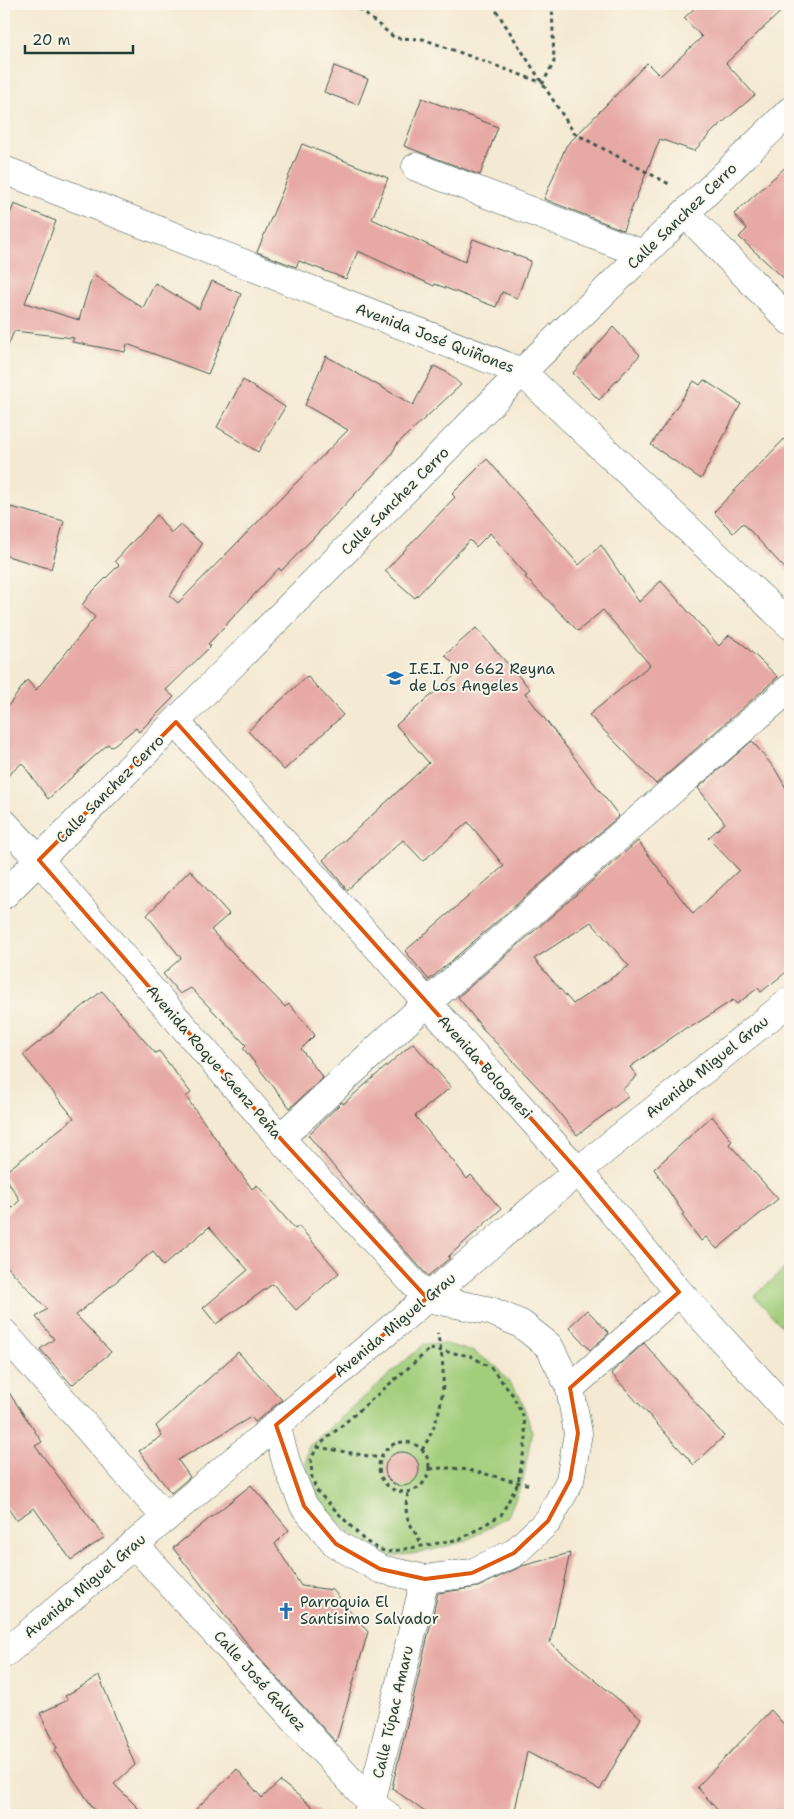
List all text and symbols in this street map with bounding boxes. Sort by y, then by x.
scale bar [25,22,132,54]
text: 20 m [32,30,71,50]
street label: Calle Sanchez Cerro [623,158,741,274]
street label: Avenida José Quiñones [353,298,517,378]
street label: Calle Sanchez Cerro [337,443,453,559]
place label: I.E.I. N° 662 Reyna de Los Angeles [409,659,556,696]
school or university icon: I.E.I. N° 662 Reyna de Los Angeles [385,668,405,688]
street label: Calle Sanchez Cerro [52,731,168,847]
street label: Avenida Roque Saenz Peña [142,981,287,1144]
street label: Avenida Bolognesi [433,1011,537,1123]
street label: Avenida Miguel Grau [641,1011,773,1123]
street label: Avenida Miguel Grau [330,1268,460,1382]
street label: Avenida Miguel Grau [20,1529,150,1643]
place label: Parroquia El Santísimo Salvador [300,1592,439,1629]
church icon: Parroquia El Santísimo Salvador [276,1601,296,1621]
street label: Calle José Galvez [209,1626,311,1736]
street label: Calle Túpac Amaru [368,1644,418,1780]

